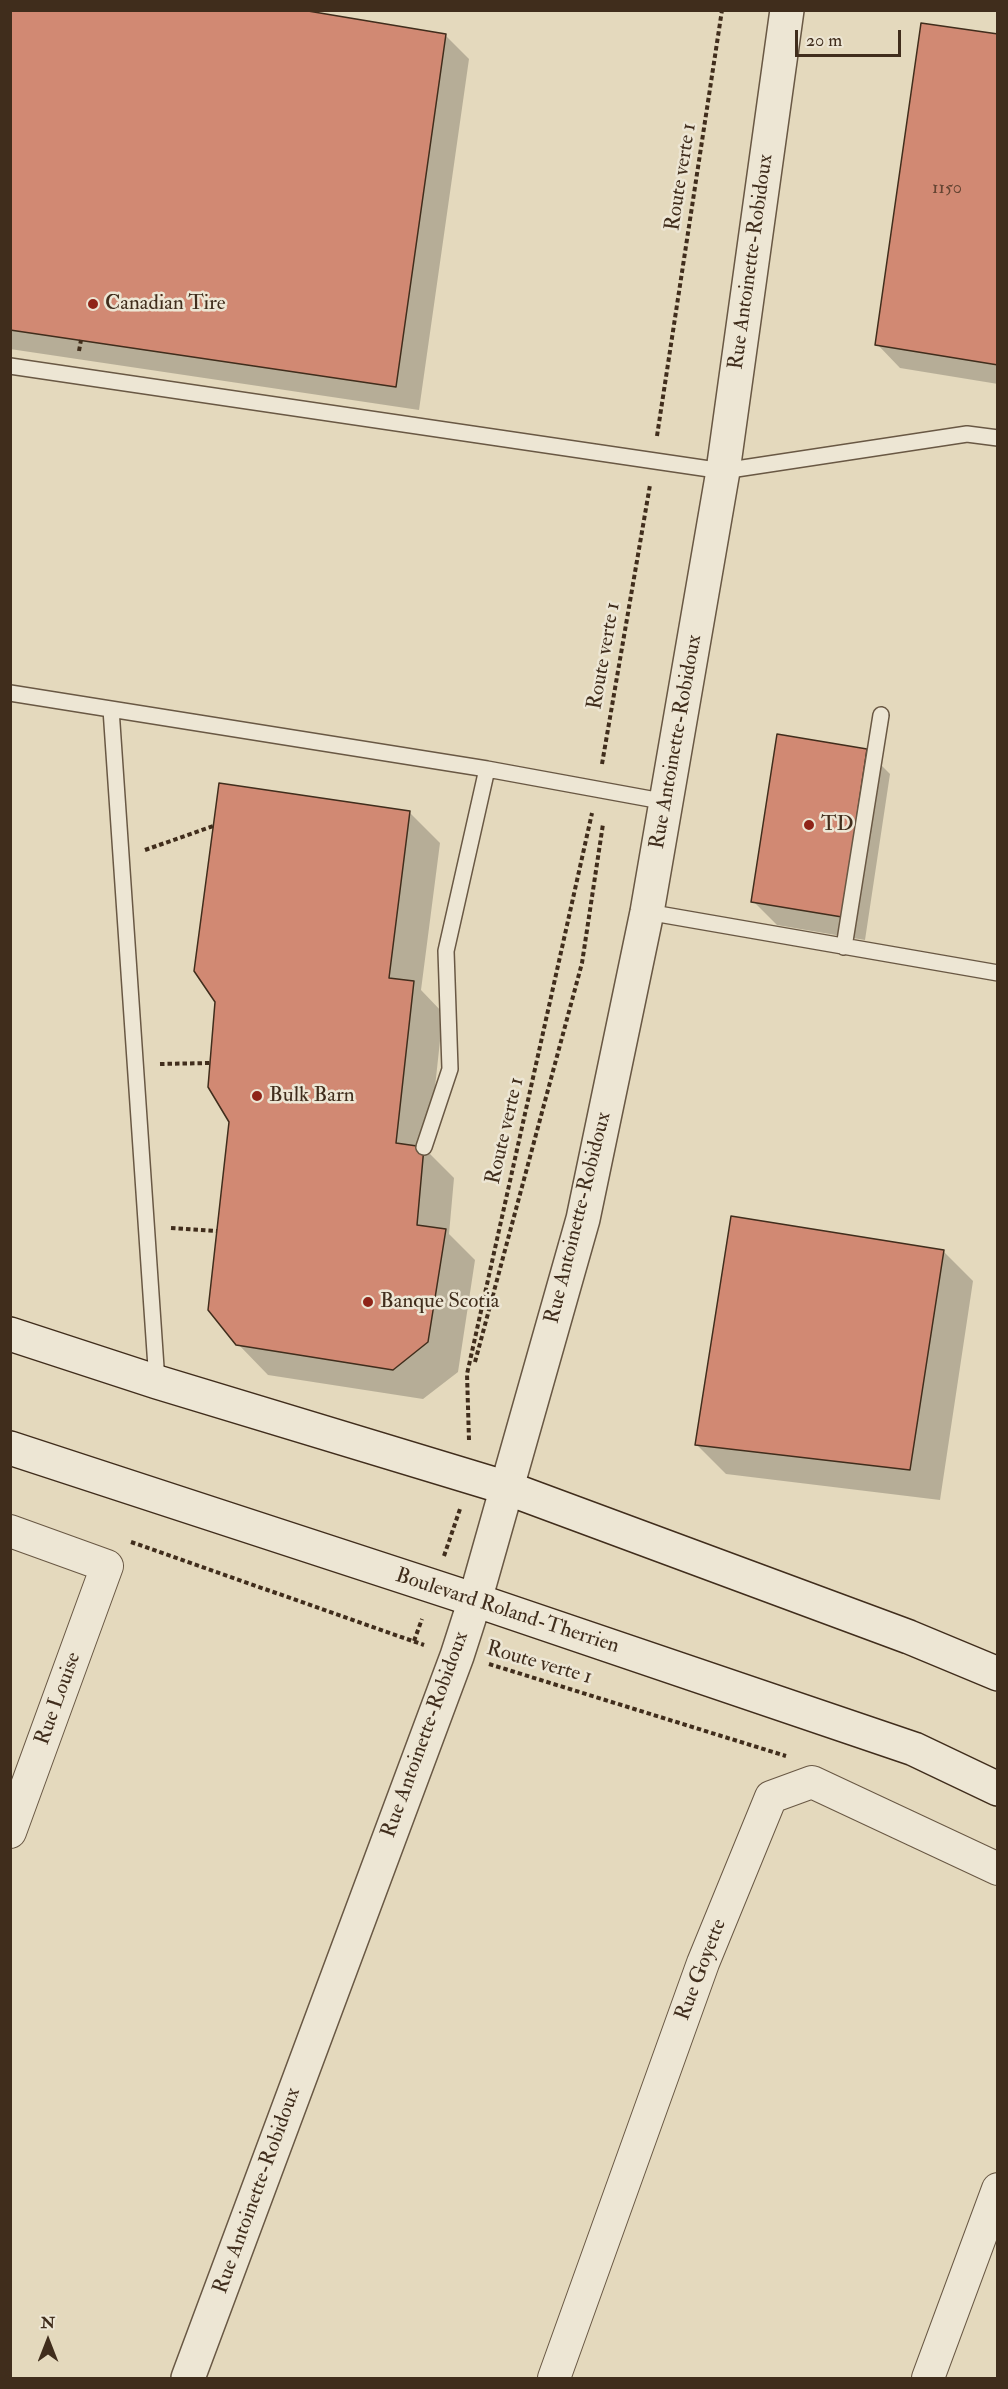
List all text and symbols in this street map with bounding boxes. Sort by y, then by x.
scale bar [798,18,904,56]
text: 20 m [806,29,842,52]
street label: Route verte 1 [661,121,703,233]
street label: Rue Antoinette-Robidoux [724,153,780,371]
house number: 1150 [932,178,962,200]
place label: Canadian Tire [105,291,226,317]
marker: Canadian Tire [86,297,100,311]
street label: Route verte 1 [583,600,627,712]
street label: Rue Antoinette-Robidoux [646,633,708,851]
place label: TD [821,812,854,838]
marker: TD [802,818,816,832]
street label: Route verte 1 [481,1075,531,1187]
place label: Bulk Barn [269,1083,355,1109]
marker: Bulk Barn [250,1089,264,1103]
street label: Rue Antoinette-Robidoux [540,1109,618,1327]
place label: Banque Scotia [380,1289,499,1315]
marker: Banque Scotia [361,1295,375,1309]
street label: Boulevard Roland-Therrien [392,1564,622,1660]
street label: Rue Antoinette-Robidoux [377,1629,475,1841]
street label: Route verte 1 [483,1637,595,1691]
street label: Rue Louise [31,1649,87,1749]
street label: Rue Goyette [671,1916,733,2024]
street label: Rue Antoinette-Robidoux [209,2085,307,2297]
north arrow [18,2311,78,2371]
text: N [41,2313,55,2333]

